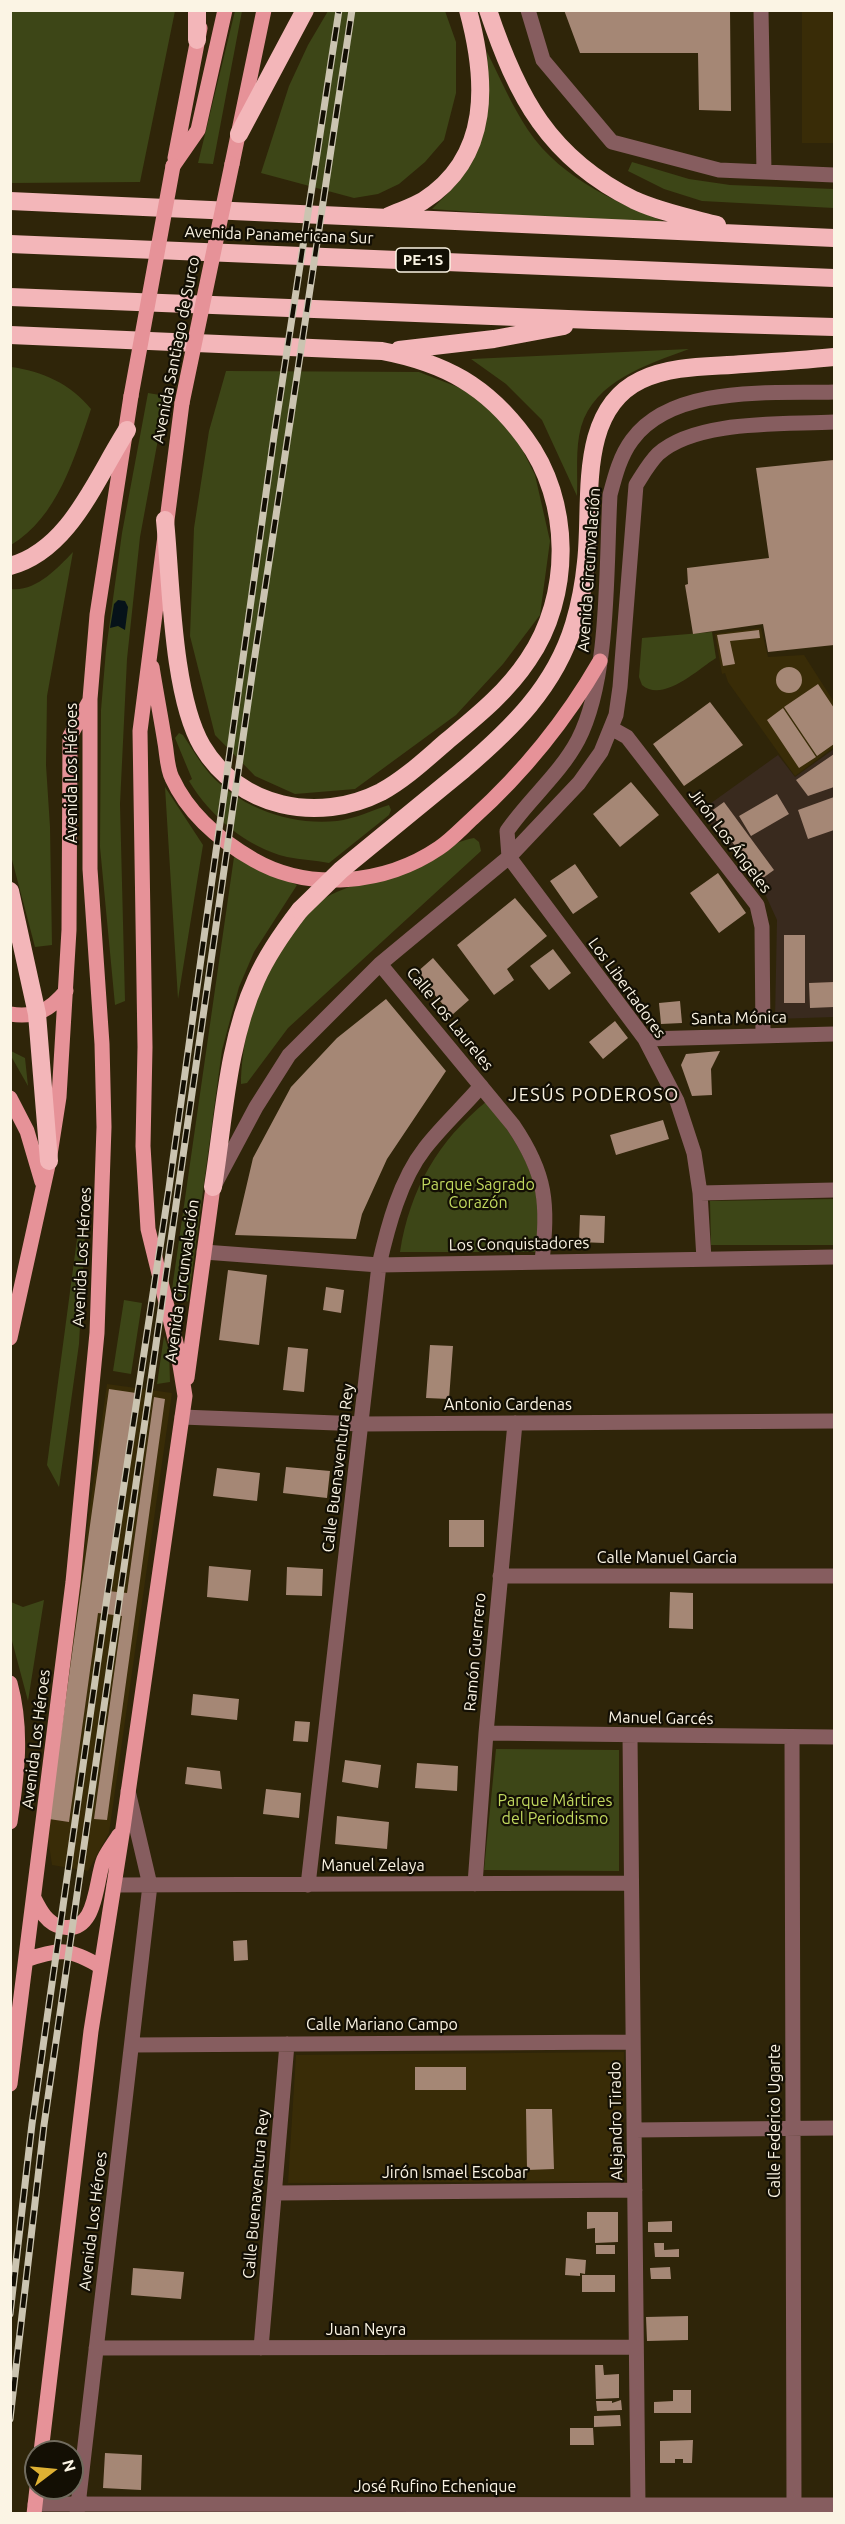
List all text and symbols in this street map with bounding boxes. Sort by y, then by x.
street label: Avenida Panamericana Sur [184,222,374,248]
road number: PE-1S [396,248,450,272]
street label: Avenida Santiago de Surco [148,255,204,445]
street label: Avenida Circunvalación [574,487,604,653]
street label: Avenida Los Héroes [62,703,82,843]
street label: Jirón Los Ángeles [685,785,775,897]
street label: Los Libertadores [584,934,670,1042]
street label: Calle Los Laureles [402,963,498,1075]
street label: Santa Mónica [691,1008,787,1028]
district label: JESÚS PODEROSO [508,1084,680,1106]
park label: Parque Sagrado Corazón [421,1175,535,1213]
street label: Avenida Los Héroes [69,1186,95,1328]
street label: Avenida Circunvalación [161,1198,203,1364]
street label: Los Conquistadores [448,1233,590,1255]
street label: Calle Buenaventura Rey [318,1382,358,1554]
street label: Antonio Cardenas [444,1395,572,1415]
street label: Calle Manuel Garcia [597,1548,737,1568]
street label: Ramón Guerrero [460,1592,490,1712]
street label: Avenida Los Héroes [18,1668,54,1810]
street label: Manuel Garcés [608,1707,714,1729]
park label: Parque Mártires del Periodismo [498,1791,612,1829]
street label: Manuel Zelaya [321,1856,425,1876]
street label: Calle Mariano Campo [306,2015,458,2035]
street label: Calle Federico Ugarte [765,2044,785,2198]
street label: Alejandro Tirado [605,2061,627,2181]
street label: Calle Buenaventura Rey [239,2108,273,2280]
street label: Avenida Los Héroes [75,2150,111,2292]
street label: Jirón Ismael Escobar [382,2163,528,2183]
street label: Juan Neyra [326,2320,406,2340]
north arrow [24,2440,84,2500]
text: N [59,2457,80,2474]
street label: José Rufino Echenique [354,2477,516,2497]

